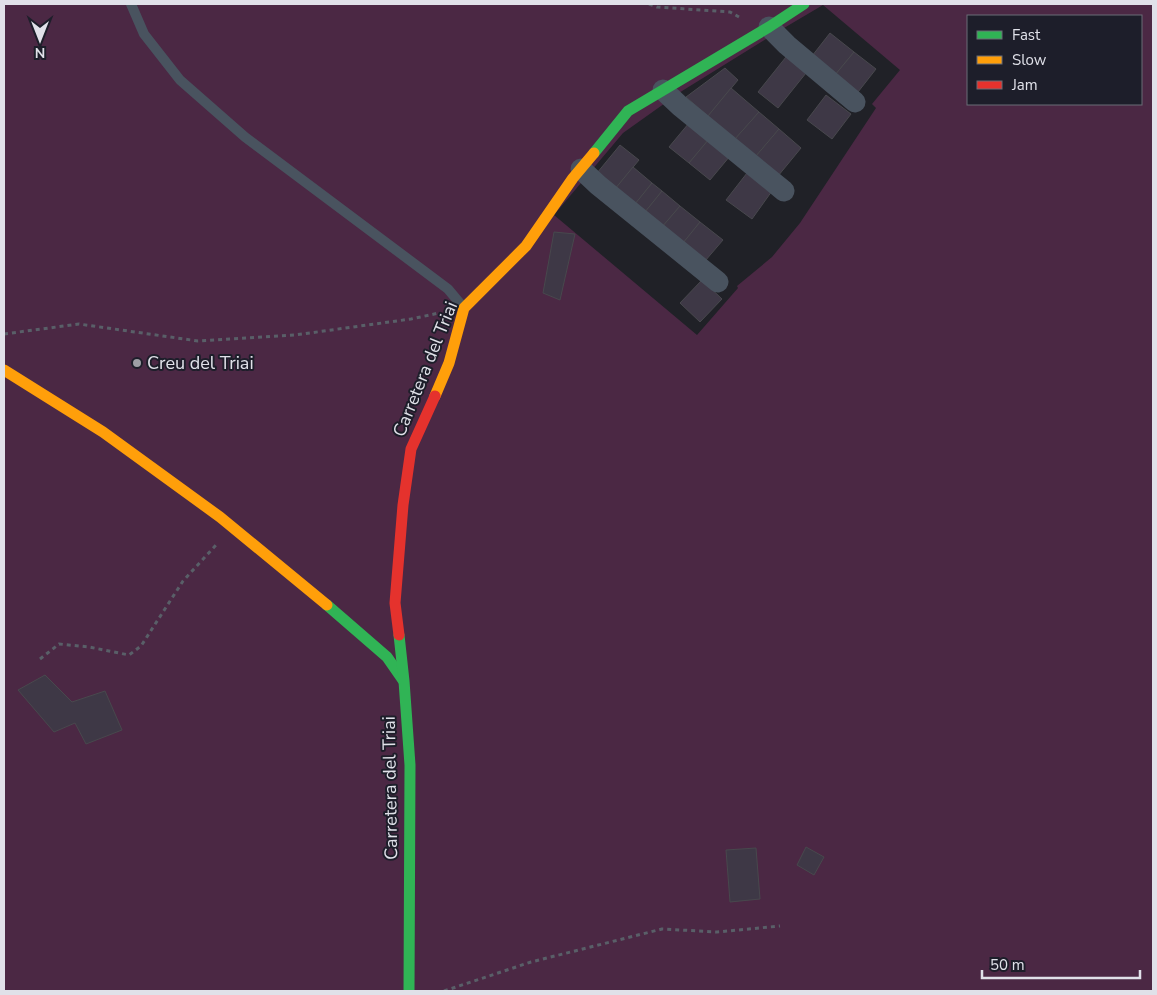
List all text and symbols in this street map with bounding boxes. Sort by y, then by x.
north arrow [15,15,65,65]
legend [967,15,1142,105]
text: Fast [1012,25,1041,45]
text: N [35,43,45,62]
text: Slow [1012,50,1047,70]
text: Jam [1011,75,1038,95]
street label: Carretera del Triai [387,298,463,440]
place label: Creu del Triai [147,351,254,375]
marker: Creu del Triai [131,357,143,369]
street label: Carretera del Triai [377,716,403,860]
scale bar [982,948,1140,980]
text: 50 m [990,955,1025,975]

